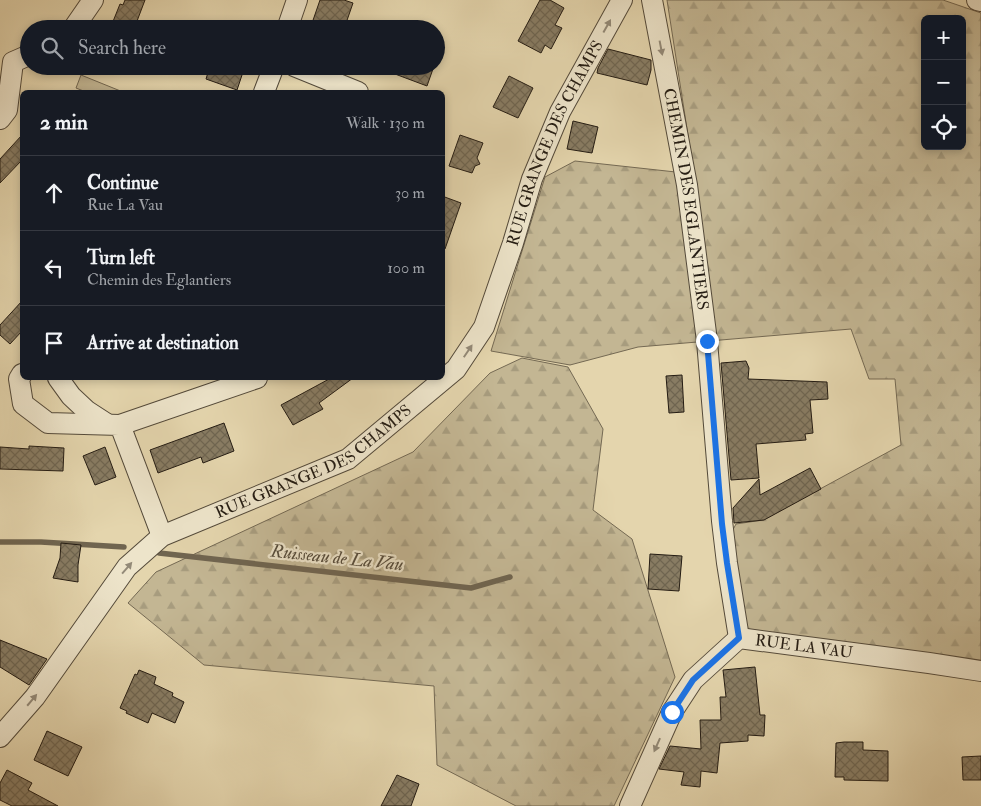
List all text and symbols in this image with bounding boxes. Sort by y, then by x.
map controls [921,15,966,150]
button: + [921,15,966,60]
one-way arrow [603,19,612,33]
search box [20,20,445,75]
icon: search [38,34,66,62]
text: Search here [78,36,166,60]
street label: RUE GRANGE DES CHAMPS [503,37,608,248]
one-way arrow [657,40,665,55]
button: − [921,60,966,105]
street label: CHEMIN DES EGLANTIERS [659,86,713,311]
button: locate [921,105,966,150]
text: 2 min [40,109,88,136]
text: Walk · 130 m [346,113,425,133]
text: Continue [87,171,158,195]
icon: ahead [40,179,68,207]
text: 30 m [395,183,425,203]
text: Rue La Vau [87,195,163,215]
text: Turn left [87,246,155,270]
icon: left [40,254,68,282]
text: 100 m [387,258,425,278]
text: Chemin des Eglantiers [87,270,231,290]
icon: arrive [40,329,68,357]
route end [696,330,719,353]
text: Arrive at destination [87,331,239,355]
one-way arrow [463,344,473,358]
street label: RUE GRANGE DES CHAMPS [212,400,416,523]
water label: Ruisseau de La Vau [269,540,405,576]
one-way arrow [121,563,133,575]
street label: RUE LA VAU [754,630,855,663]
one-way arrow [26,694,37,706]
route start [661,701,684,724]
one-way arrow [653,738,661,752]

